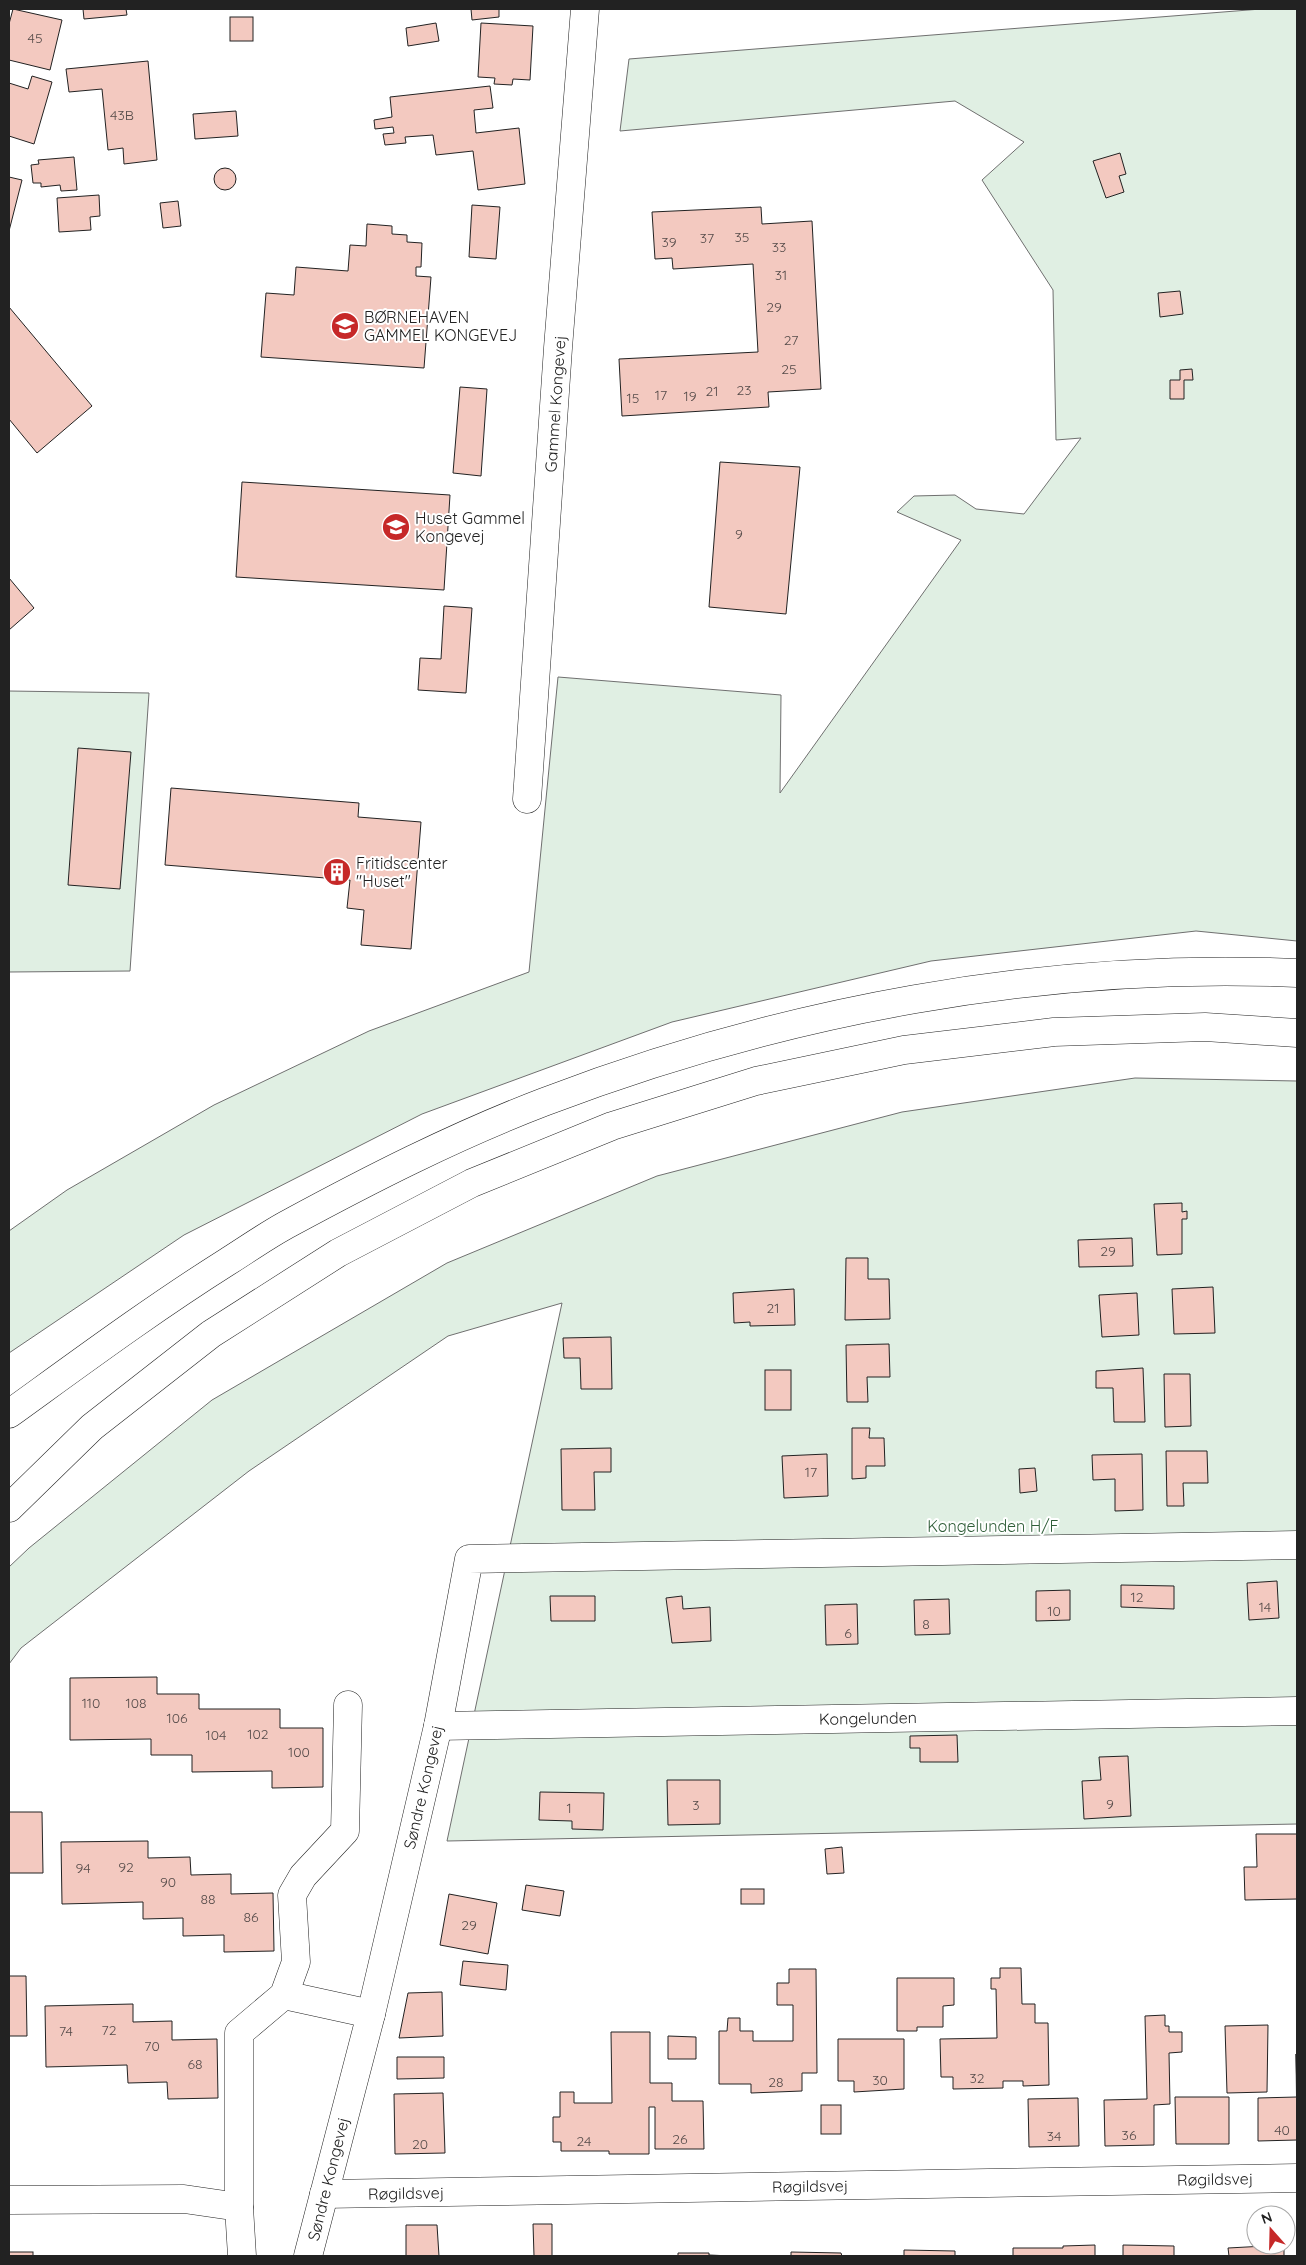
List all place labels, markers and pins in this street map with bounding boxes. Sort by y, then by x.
place label: BØRNEHAVEN GAMMEL KONGEVEJ [364,307,517,345]
school or university icon: BØRNEHAVEN GAMMEL KONGEVEJ [330,311,360,341]
place label: Huset Gammel Kongevej [415,508,525,546]
school or university icon: Huset Gammel Kongevej [381,512,411,542]
place label: Fritidscenter "Huset" [356,853,448,891]
building icon: Fritidscenter "Huset" [322,857,352,887]

